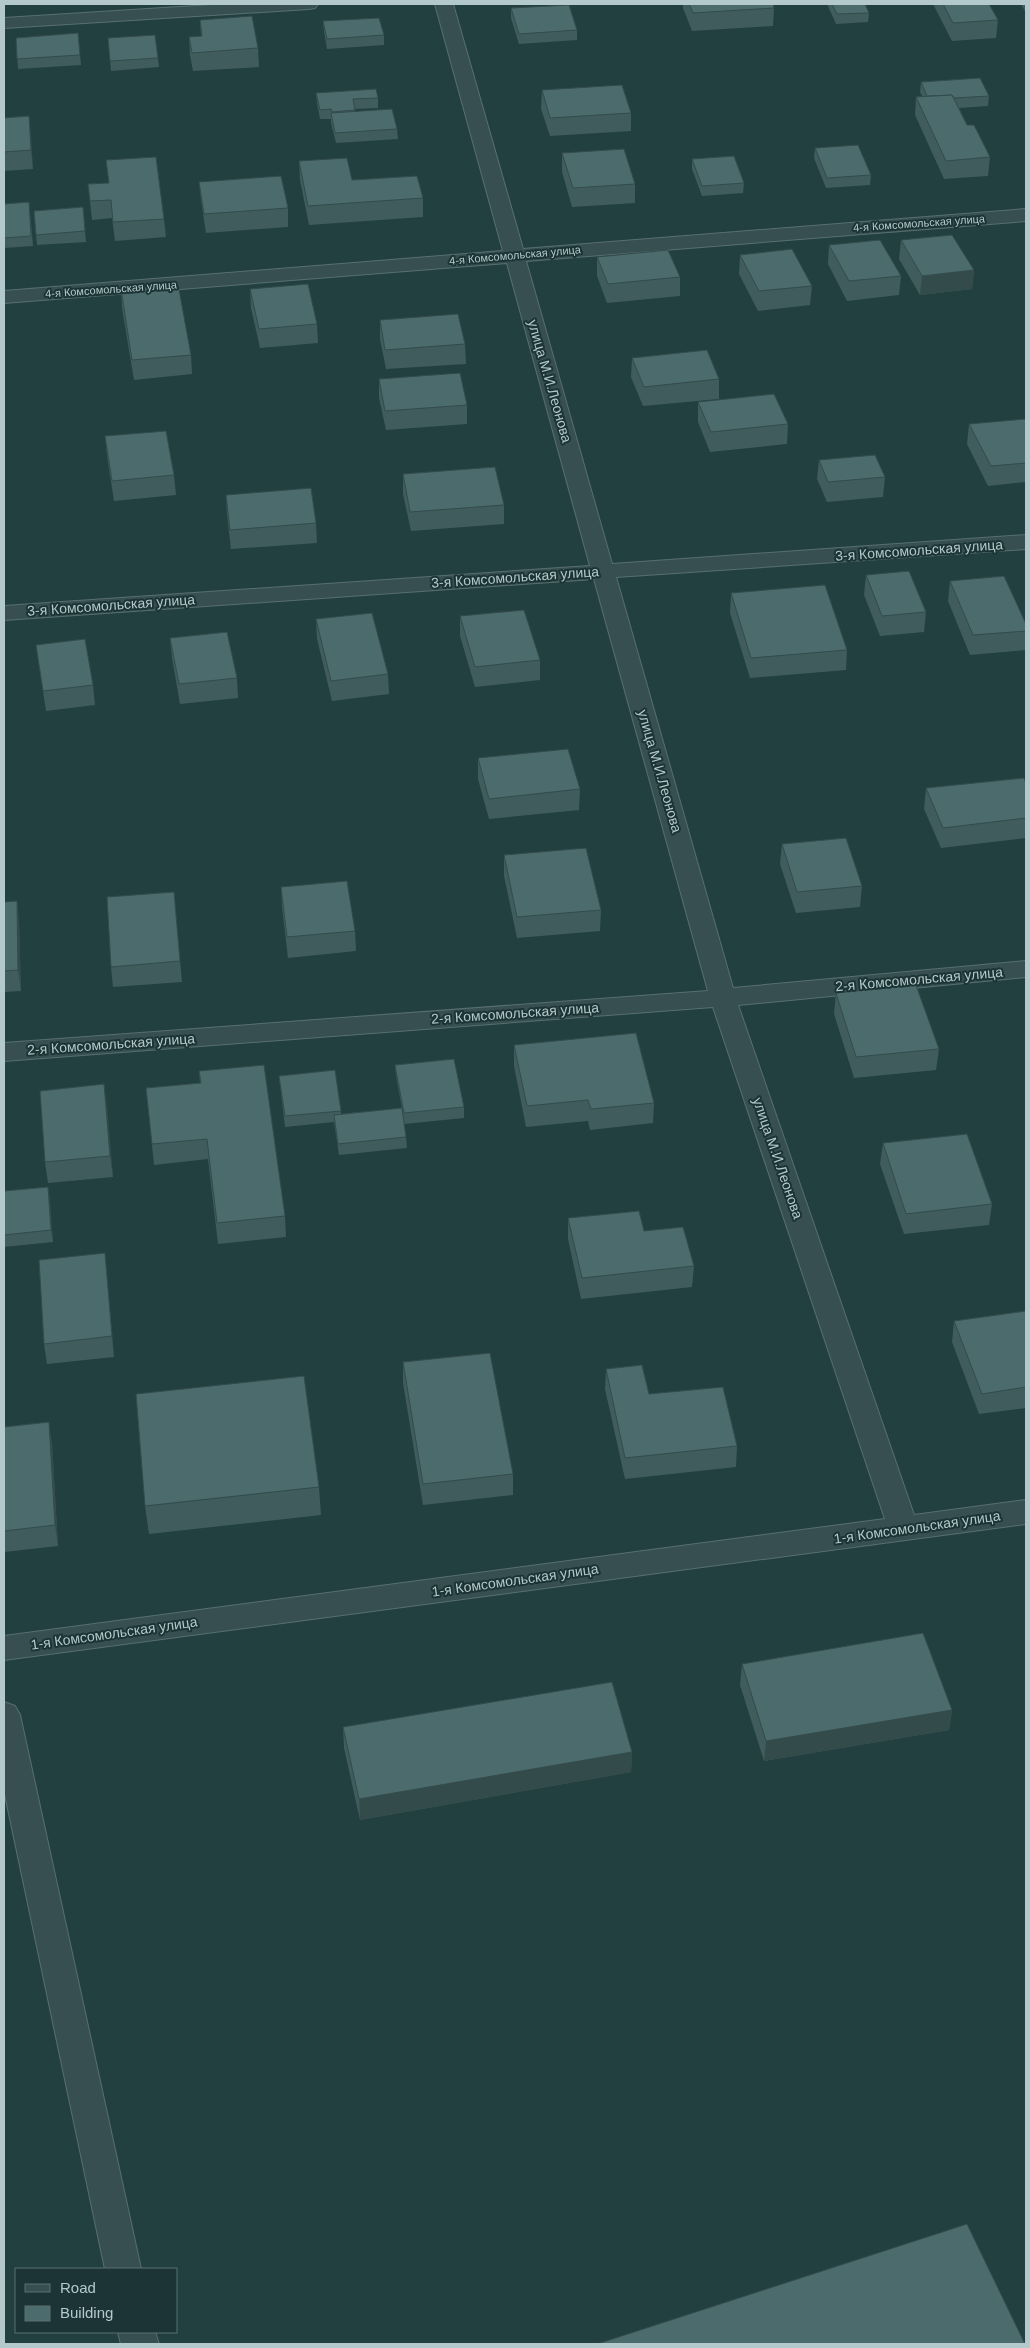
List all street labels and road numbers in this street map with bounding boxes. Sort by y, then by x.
street label: 4-я Комсомольская улица [853,212,986,234]
street label: 4-я Комсомольская улица [449,243,582,267]
street label: 4-я Комсомольская улица [45,278,178,300]
street label: улица М.И.Леонова [525,318,575,445]
street label: 3-я Комсомольская улица [835,536,1004,564]
street label: 3-я Комсомольская улица [431,563,600,591]
street label: 3-я Комсомольская улица [27,591,196,619]
street label: улица М.И.Леонова [635,708,685,835]
street label: 2-я Комсомольская улица [835,964,1004,994]
street label: 2-я Комсомольская улица [431,999,600,1027]
street label: 2-я Комсомольская улица [27,1030,196,1058]
street label: улица М.И.Леонова [750,1095,806,1221]
street label: 1-я Комсомольская улица [833,1507,1002,1547]
street label: 1-я Комсомольская улица [431,1560,600,1600]
street label: 1-я Комсомольская улица [30,1613,199,1653]

